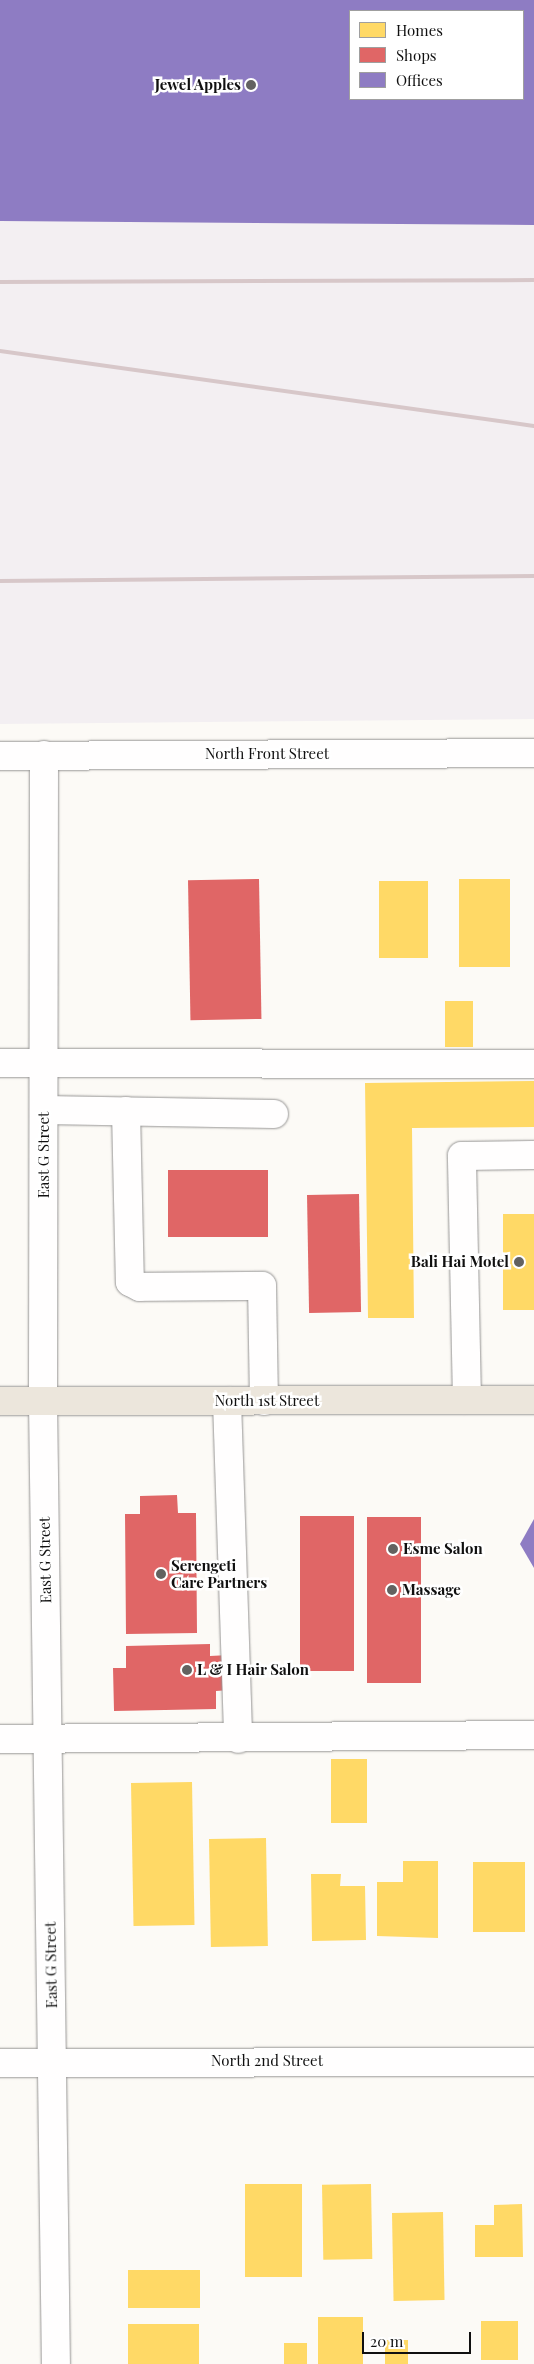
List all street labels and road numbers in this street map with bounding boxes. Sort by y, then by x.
street label: North Front Street [205,745,329,763]
street label: East G Street [35,1112,53,1198]
street label: North 1st Street [215,1392,319,1410]
street label: East G Street [35,1516,55,1604]
street label: East G Street [41,1921,61,2009]
street label: North 2nd Street [211,2052,323,2070]

